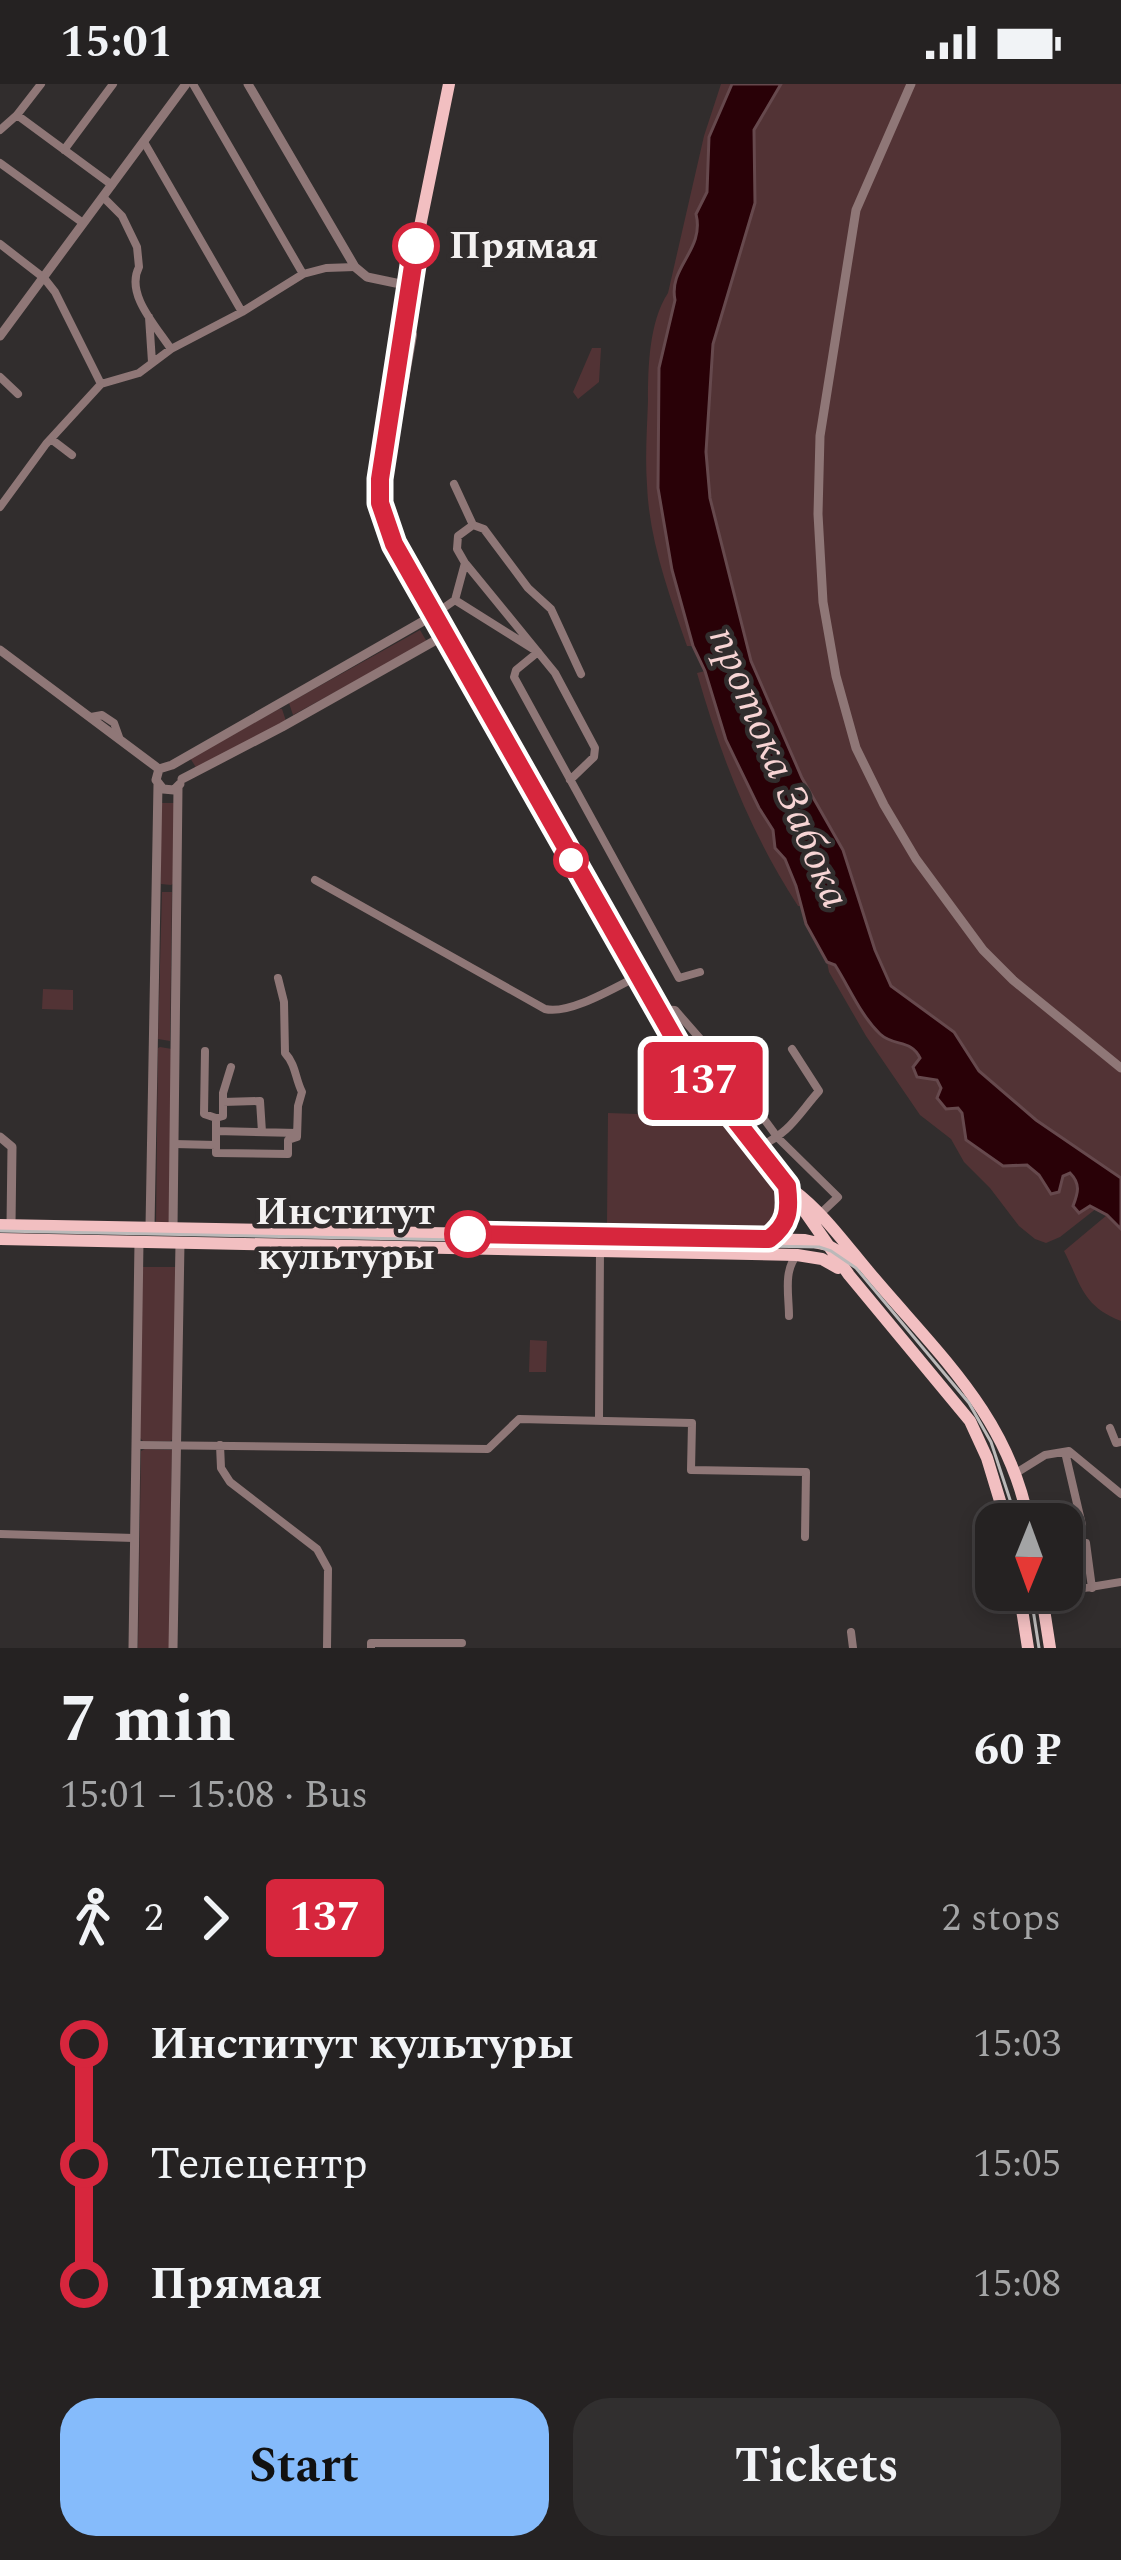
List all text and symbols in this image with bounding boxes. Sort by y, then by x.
text: 15:01 [60,8,173,77]
place label: Прямая [449,217,599,276]
marker: Прямая [394,224,438,268]
water label: протока Забока [691,618,867,918]
unlabelled marker [555,844,587,876]
line badge: 137 [634,1042,772,1120]
text: 137 [668,1049,738,1112]
place label: Институт культуры [255,1183,435,1287]
marker: Институт культуры [446,1212,490,1256]
north arrow [975,1503,1083,1611]
map controls [975,1503,1083,1611]
text: 7 min [60,1670,236,1771]
text: 60 ₽ [974,1716,1061,1785]
text: 15:01 – 15:08 · Bus [60,1766,368,1825]
icon: walk [60,1885,126,1951]
icon: forward [182,1885,248,1951]
text: 137 [290,1886,360,1949]
text: 2 [144,1889,164,1948]
text: 2 stops [941,1889,1061,1948]
text: Институт культуры [150,2010,574,2079]
text: 15:03 [973,2015,1061,2074]
text: Телецентр [150,2130,368,2199]
text: 15:05 [973,2135,1061,2194]
text: Прямая [150,2250,323,2319]
text: 15:08 [973,2255,1061,2314]
button: Start [60,2398,549,2536]
button: Tickets [573,2398,1061,2536]

